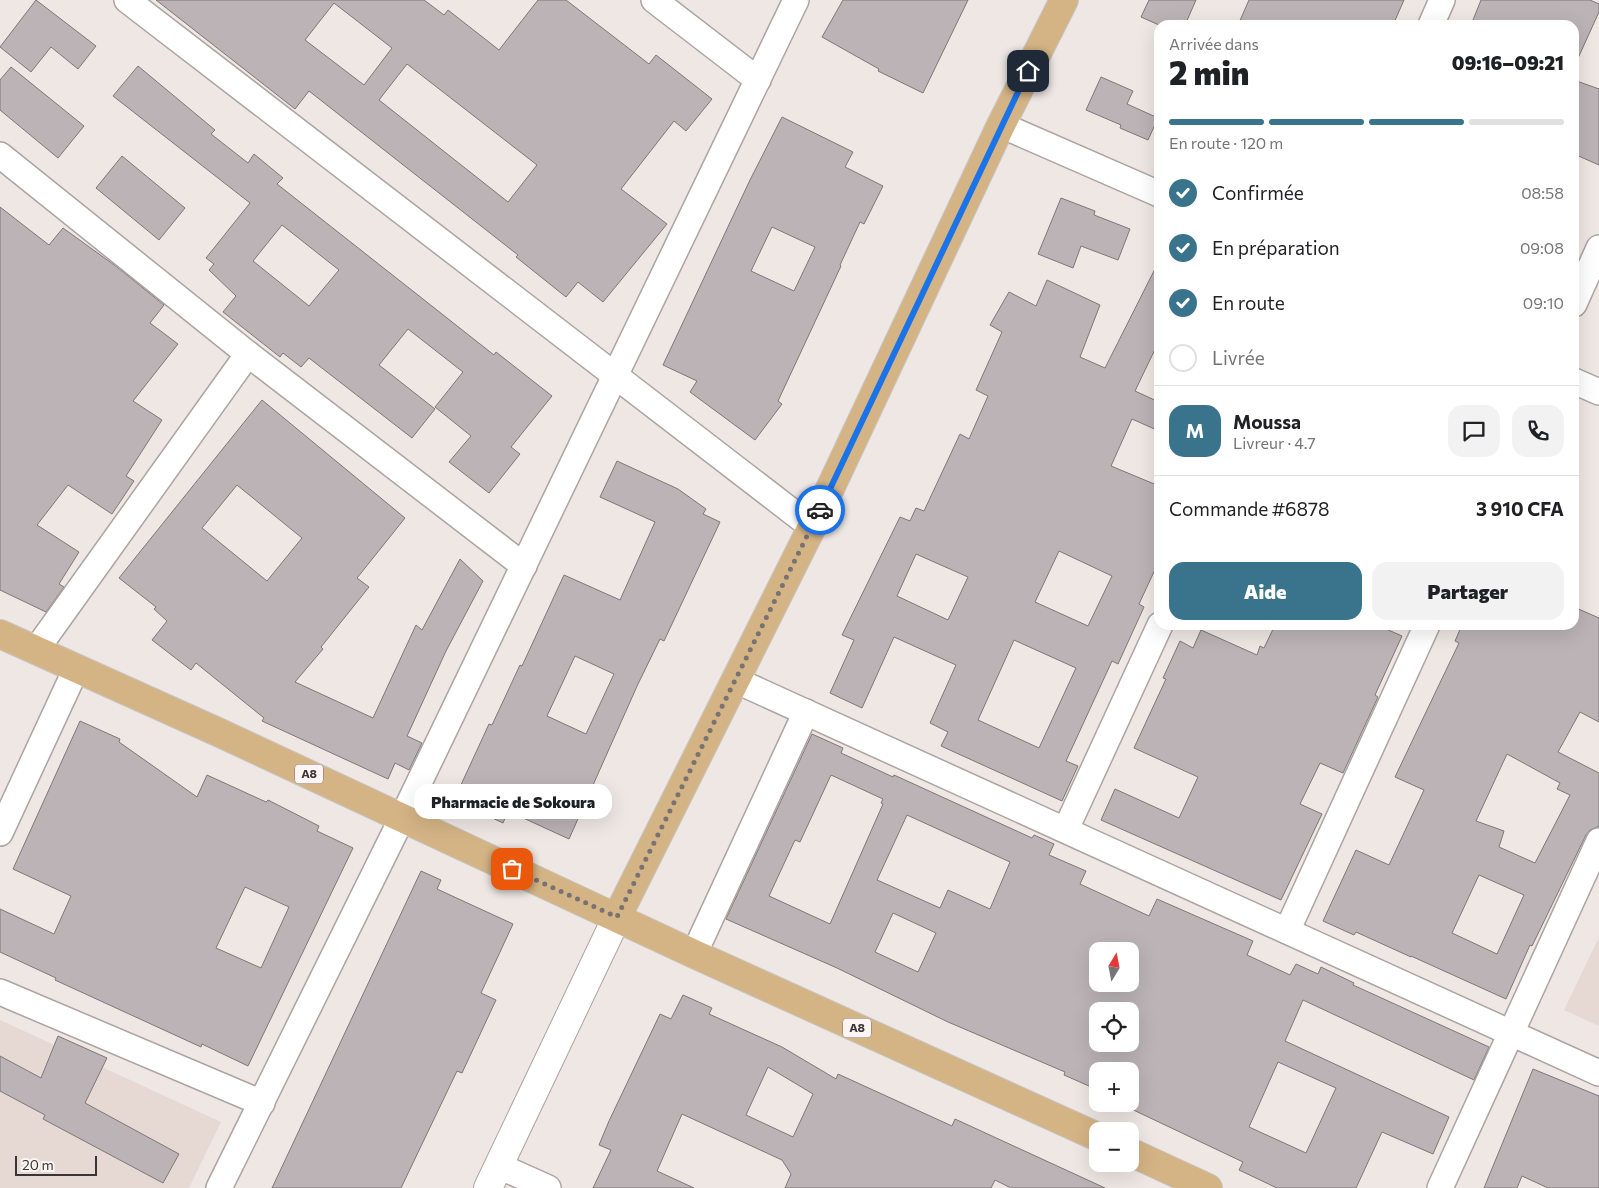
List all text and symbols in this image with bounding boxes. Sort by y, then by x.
text: Arrivée dans [1169,34,1259,53]
pin [1007,50,1049,92]
text: 09:16–09:21 [1452,51,1564,74]
text: 2 min [1169,52,1249,92]
icon: home [1014,57,1042,85]
text: En route · 120 m [1169,133,1283,152]
icon: check [1169,179,1197,207]
text: Confirmée [1212,181,1304,204]
text: 08:58 [1521,183,1564,202]
icon: check [1169,234,1197,262]
text: En préparation [1212,236,1340,259]
text: 09:08 [1520,238,1564,257]
icon: check [1169,289,1197,317]
text: En route [1212,291,1285,314]
text: 09:10 [1523,293,1564,312]
text: Livrée [1212,346,1265,369]
button: chat [1448,405,1500,457]
button: phone [1512,405,1564,457]
text: Moussa [1233,410,1301,433]
text: M [1186,419,1204,442]
text: Livreur · 4.7 [1233,433,1316,452]
courier [795,485,845,535]
icon: car [806,496,834,524]
text: Commande #6878 [1169,497,1329,520]
text: 3 910 CFA [1476,497,1564,520]
button: Aide [1169,562,1362,620]
button: Partager [1372,562,1564,620]
road number: A8 [295,764,323,784]
callout: Pharmacie de Sokoura [413,784,611,819]
text: Pharmacie de Sokoura [431,792,595,811]
pin [491,848,533,890]
icon: bag [498,855,526,883]
north arrow [1089,942,1139,992]
map controls [1089,942,1139,1172]
button: locate [1089,1002,1139,1052]
road number: A8 [843,1018,871,1038]
button: + [1089,1062,1139,1112]
button: − [1089,1122,1139,1172]
scale bar [15,1153,98,1176]
text: 20 m [22,1156,54,1173]

